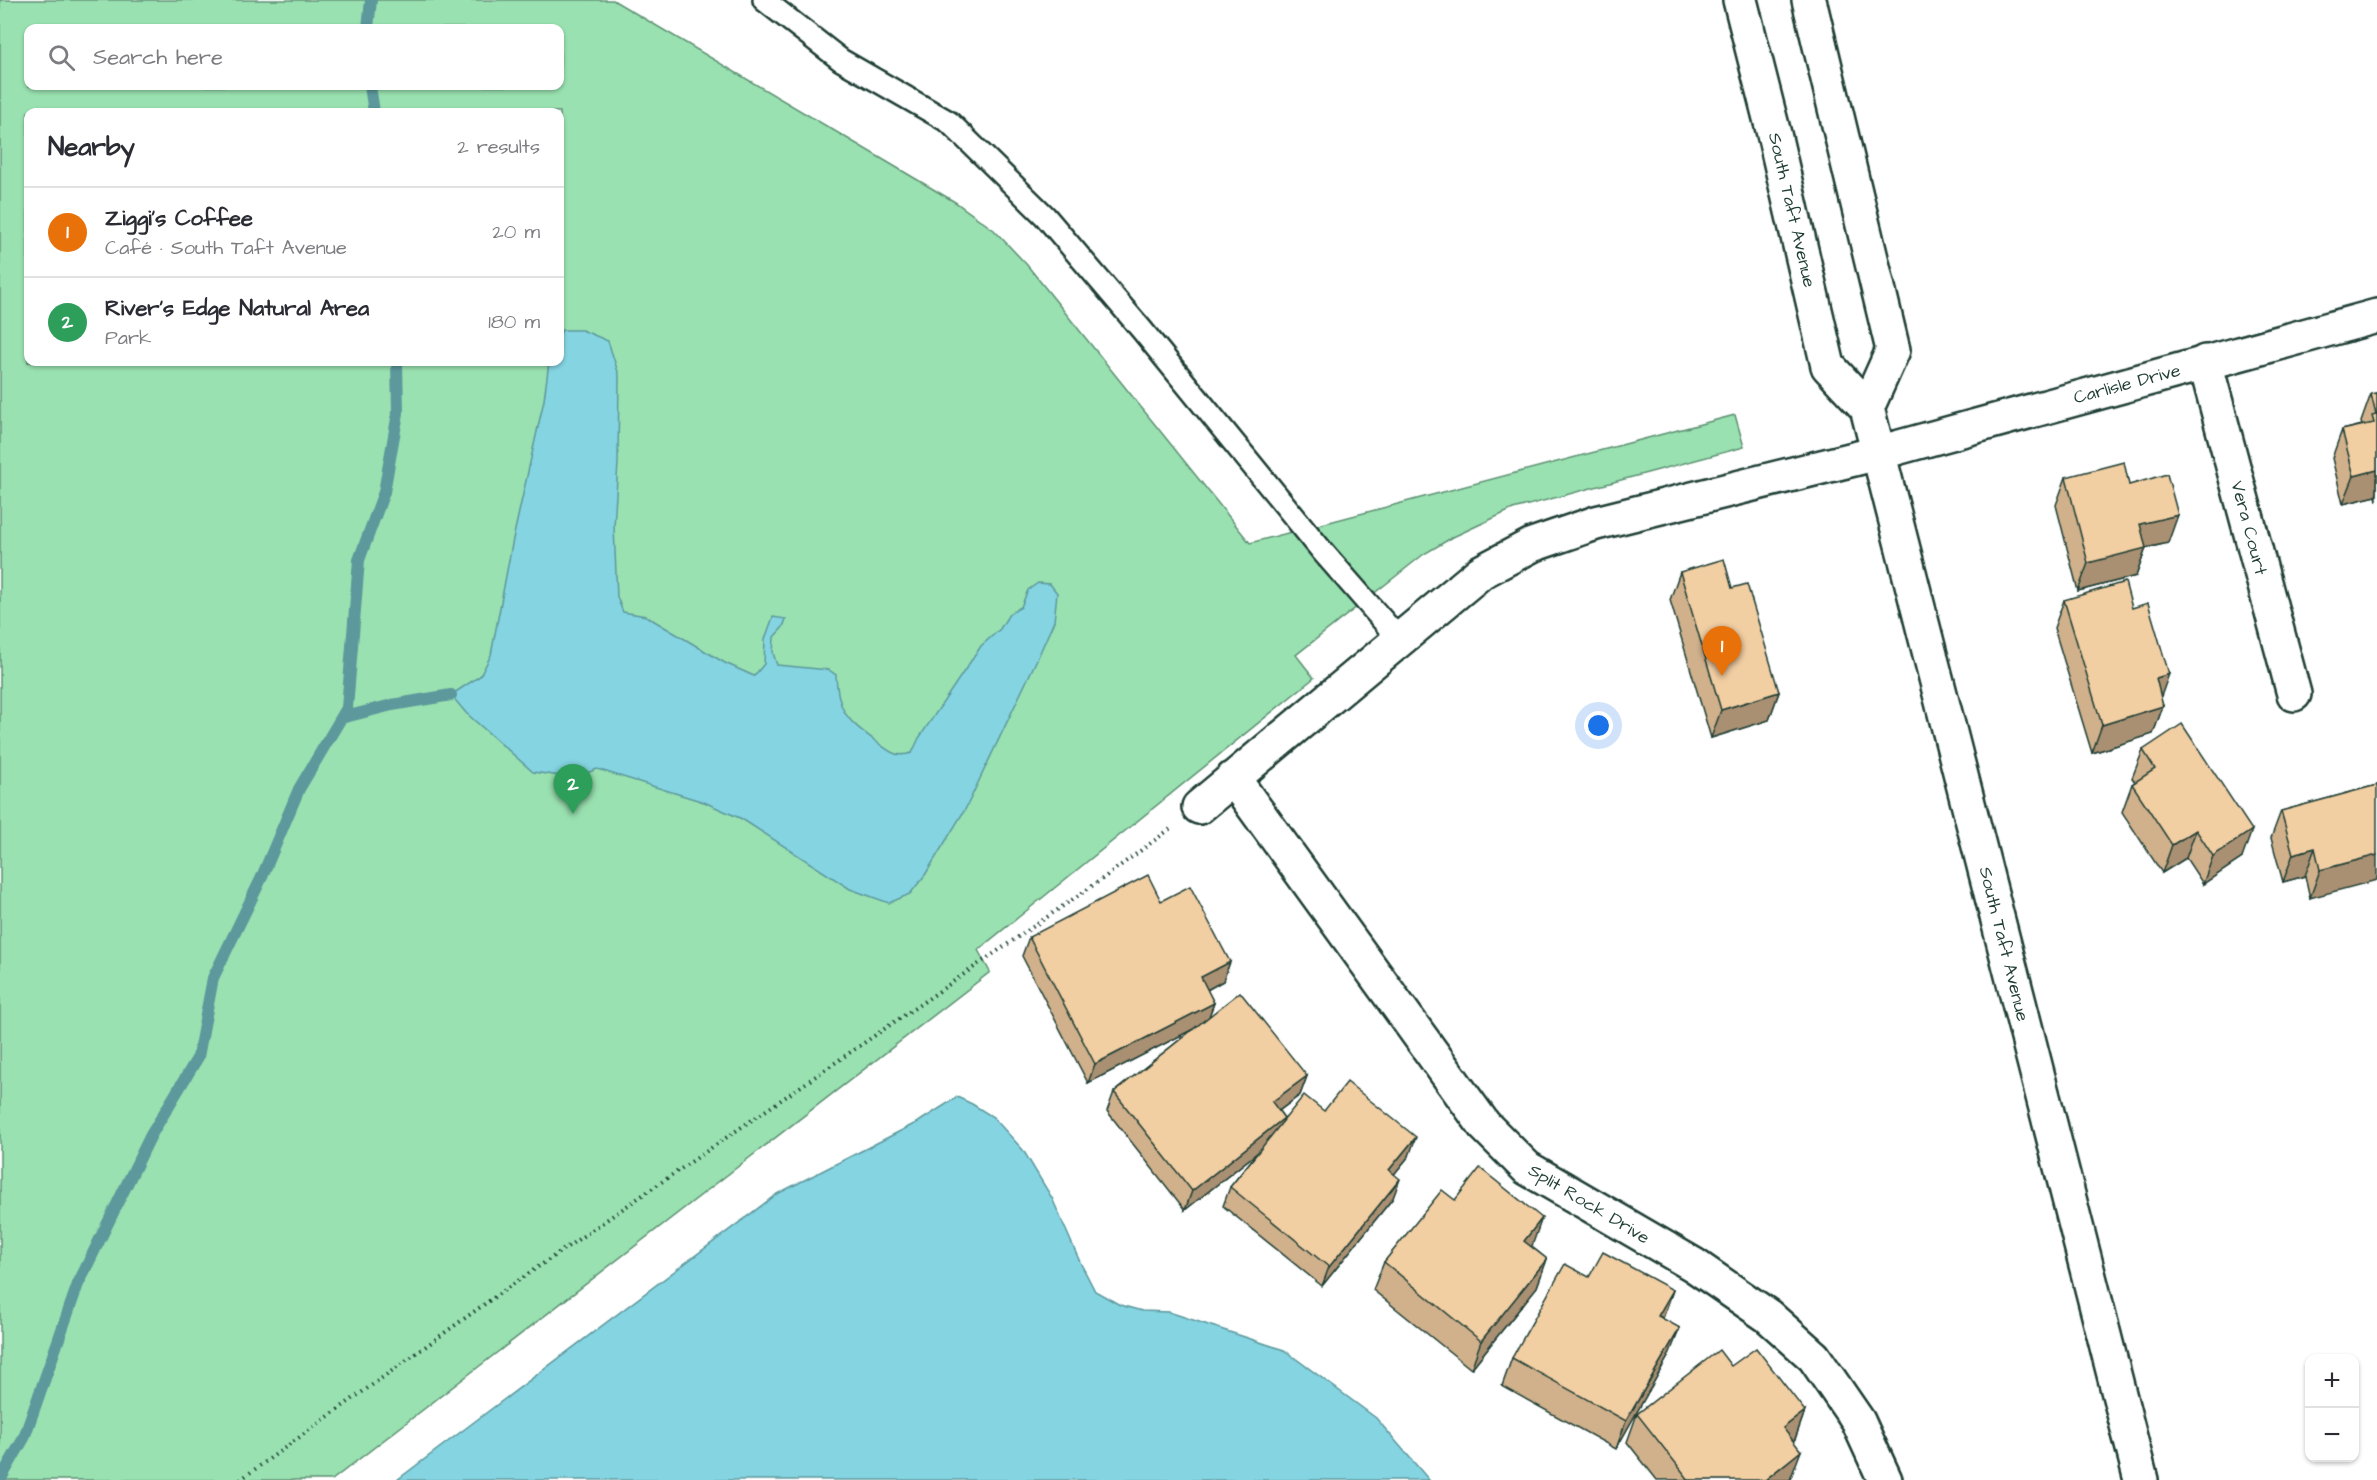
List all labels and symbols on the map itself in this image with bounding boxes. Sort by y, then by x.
street label: South Taft Avenue [1762,130,1822,290]
street label: Carlisle Drive [2071,358,2183,410]
street label: Vera Court [2224,478,2274,579]
pin: 1 [1702,626,1742,676]
your location [1584,711,1613,740]
pin: 2 [554,764,592,814]
street label: South Taft Avenue [1973,864,2035,1024]
street label: Split Rock Drive [1524,1158,1655,1250]

